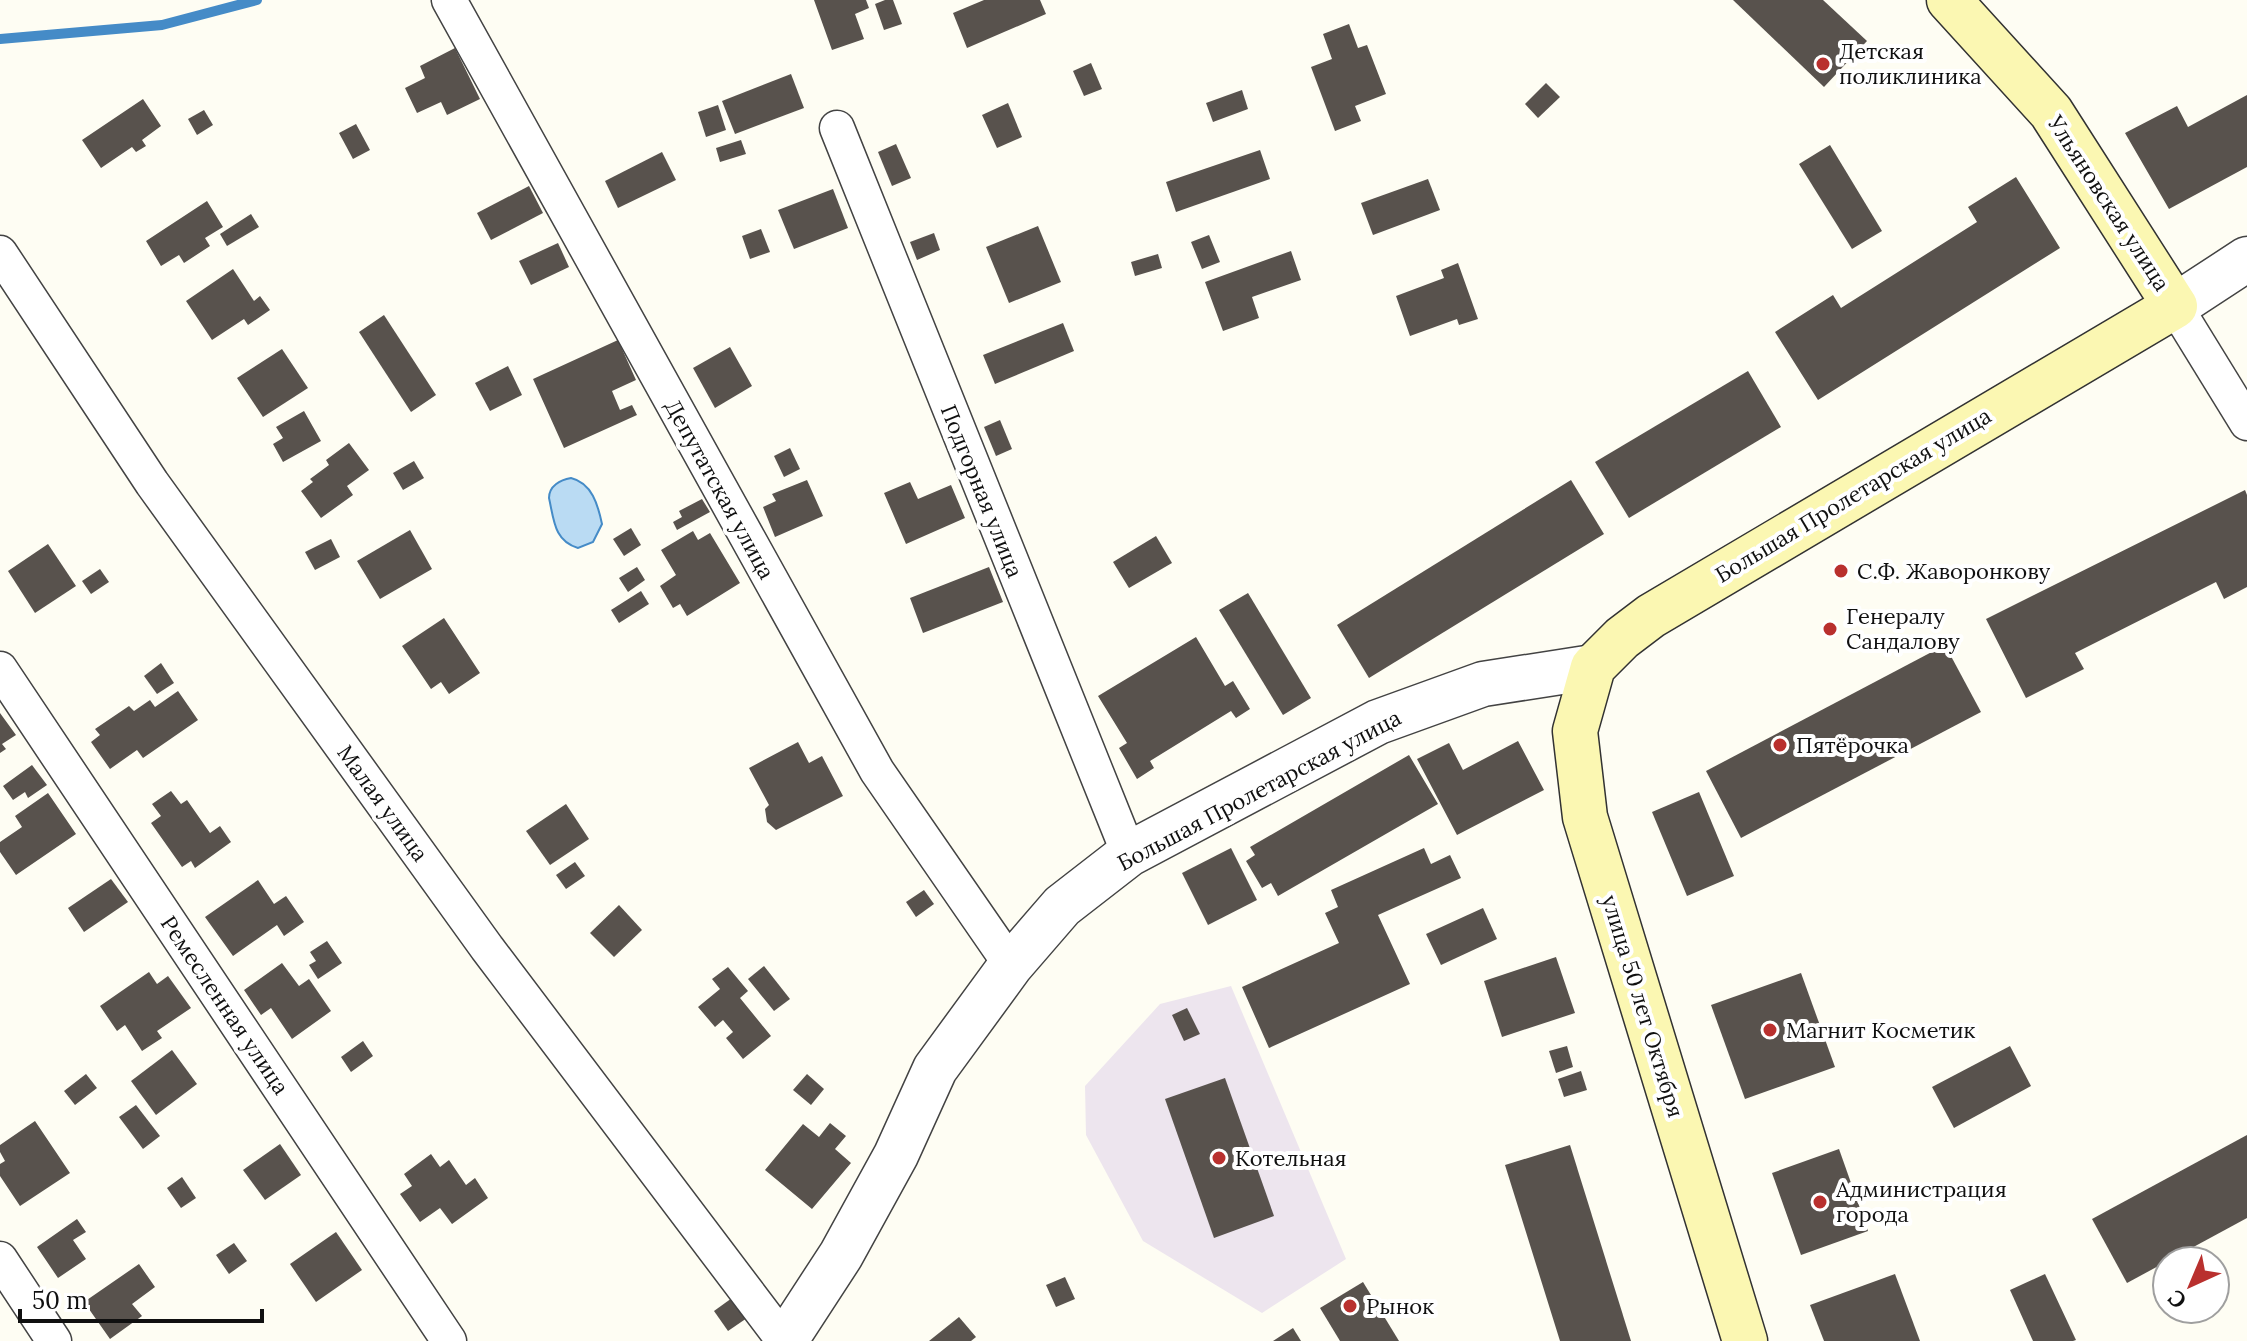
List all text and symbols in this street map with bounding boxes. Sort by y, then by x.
place label: Детская поликлиника [1839,37,1982,90]
marker: Детская поликлиника [1814,55,1832,73]
street label: Ульяновская улица [2041,109,2176,296]
street label: Депутатская улица [659,394,781,584]
street label: Подгорная улица [935,401,1029,581]
street label: Большая Пролетарская улица [1710,401,1996,589]
place label: С.Ф. Жаворонкову [1857,557,2051,585]
marker: С.Ф. Жаворонкову [1832,562,1850,580]
place label: Генералу Сандалову [1846,602,1960,655]
marker: Генералу Сандалову [1821,620,1839,638]
street label: Большая Пролетарская улица [1112,703,1406,877]
place label: Пятёрочка [1796,731,1909,759]
marker: Пятёрочка [1771,736,1789,754]
street label: Малая улица [331,739,435,867]
street label: улица 50 лет Октября [1596,891,1690,1121]
street label: Ремесленная улица [155,910,295,1100]
place label: Магнит Косметик [1786,1016,1975,1044]
marker: Магнит Косметик [1761,1021,1779,1039]
place label: Котельная [1235,1144,1347,1172]
marker: Котельная [1210,1149,1228,1167]
place label: Администрация города [1835,1175,2007,1228]
marker: Администрация города [1811,1193,1829,1211]
north arrow [2151,1245,2231,1325]
scale bar [20,1273,262,1323]
text: С [2162,1284,2192,1315]
text: 50 m [32,1285,88,1316]
place label: Рынок [1366,1292,1434,1320]
marker: Рынок [1341,1297,1359,1315]

